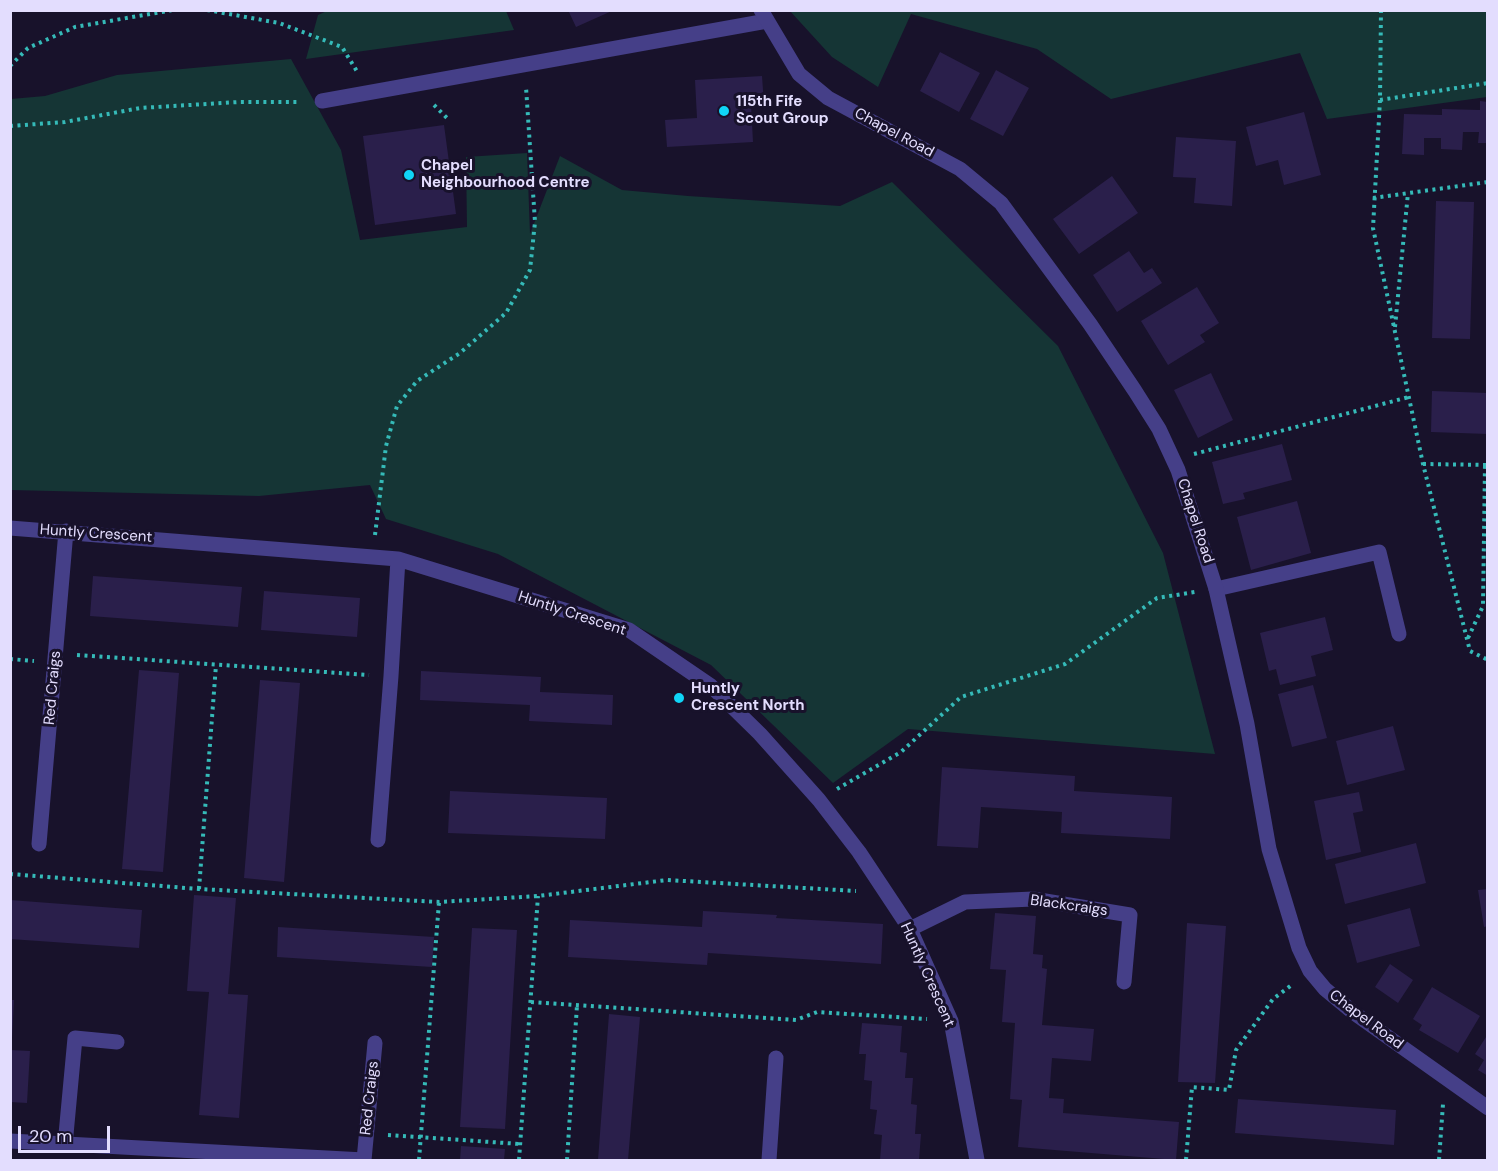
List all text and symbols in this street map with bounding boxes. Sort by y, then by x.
place label: 115th Fife Scout Group [736,93,828,128]
marker: 115th Fife Scout Group [717,104,731,118]
street label: Chapel Road [851,104,937,162]
place label: Chapel Neighbourhood Centre [421,157,589,192]
marker: Chapel Neighbourhood Centre [402,168,416,182]
street label: Chapel Road [1173,477,1217,565]
street label: Huntly Crescent [39,521,153,547]
street label: Huntly Crescent [516,588,628,640]
street label: Red Craigs [41,650,65,726]
place label: Huntly Crescent North [691,680,804,715]
marker: Huntly Crescent North [672,691,686,705]
street label: Blackcraigs [1029,892,1109,920]
street label: Huntly Crescent [896,920,958,1030]
street label: Chapel Road [1326,986,1406,1054]
street label: Red Craigs [357,1060,383,1136]
scale bar [21,1114,112,1152]
text: 20 m [29,1124,72,1148]

